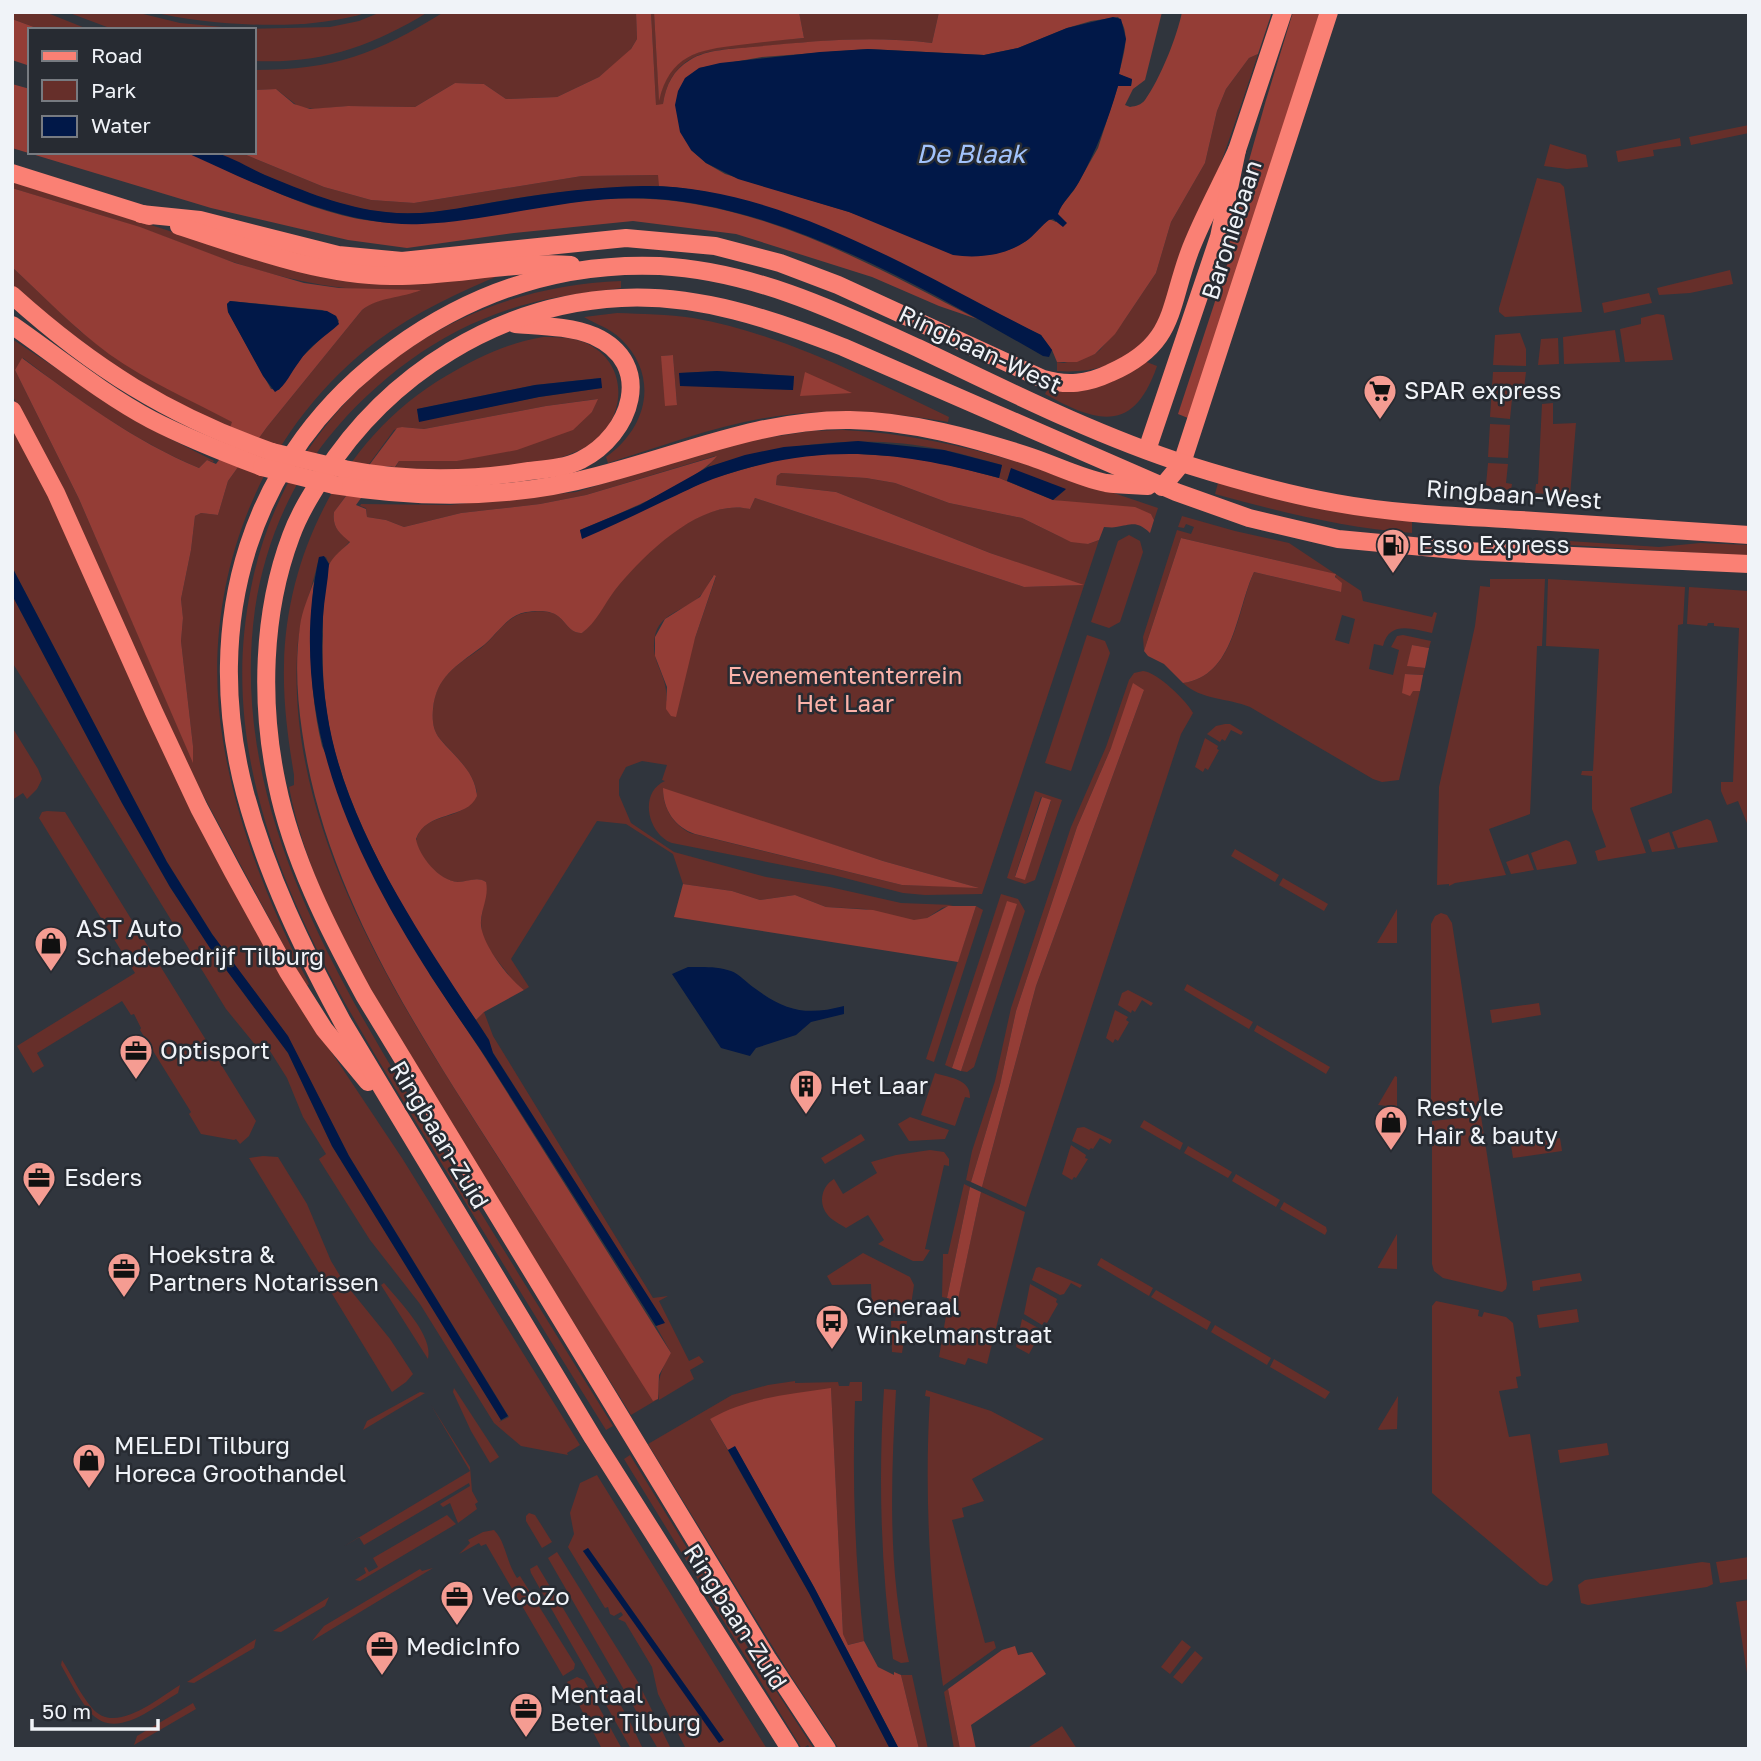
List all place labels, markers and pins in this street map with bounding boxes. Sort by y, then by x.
supermarket icon: SPAR express [1361,372,1399,421]
place label: SPAR express [1404,375,1561,404]
fuel station icon: Esso Express [1374,526,1412,575]
place label: Esso Express [1418,529,1570,558]
place label: AST Auto Schadebedrijf Tilburg [76,913,324,970]
shop icon: AST Auto Schadebedrijf Tilburg [32,924,70,973]
office icon: Optisport [117,1032,155,1081]
place label: Optisport [160,1035,270,1064]
building icon: Het Laar [787,1067,825,1116]
place label: Het Laar [830,1070,928,1099]
place label: Restyle Hair & bauty [1416,1092,1558,1149]
shop icon: Restyle Hair & bauty [1372,1103,1410,1152]
office icon: Esders [20,1159,58,1208]
place label: Esders [64,1162,142,1191]
place label: Hoekstra & Partners Notarissen [148,1239,379,1296]
office icon: Hoekstra & Partners Notarissen [105,1250,143,1299]
place label: Generaal Winkelmanstraat [856,1291,1052,1348]
bus stop icon: Generaal Winkelmanstraat [813,1302,851,1351]
place label: MELEDI Tilburg Horeca Groothandel [114,1430,346,1487]
shop icon: MELEDI Tilburg Horeca Groothandel [70,1441,108,1490]
office icon: VeCoZo [438,1578,476,1627]
place label: VeCoZo [482,1581,570,1610]
office icon: MedicInfo [363,1628,401,1677]
place label: MedicInfo [406,1631,520,1660]
place label: Mentaal Beter Tilburg [550,1679,701,1736]
office icon: Mentaal Beter Tilburg [507,1690,545,1739]

